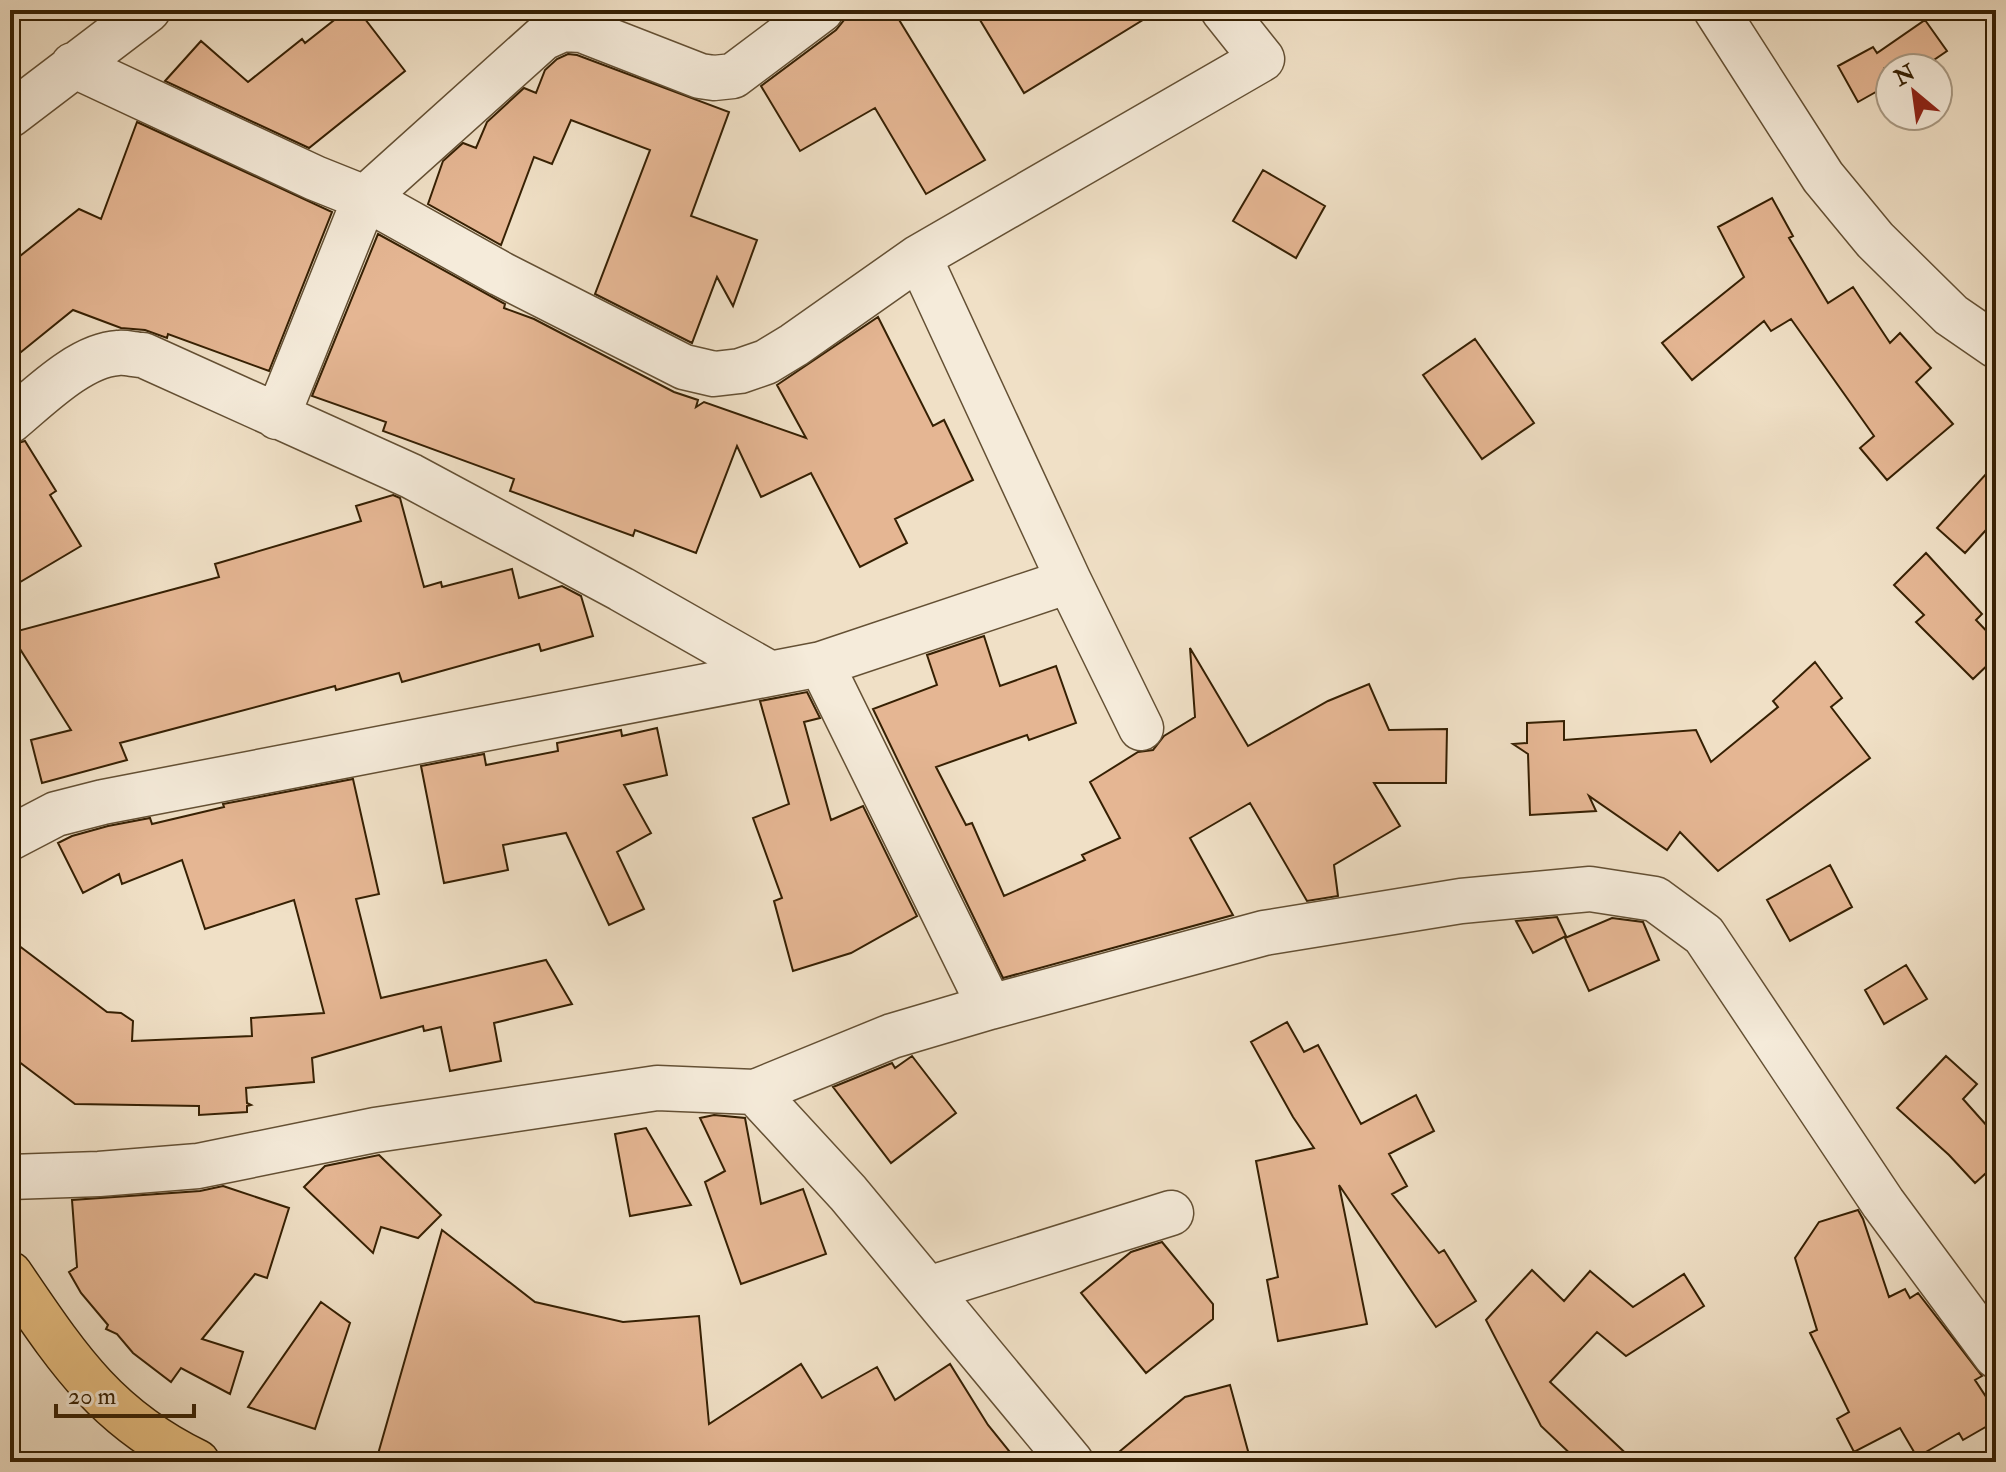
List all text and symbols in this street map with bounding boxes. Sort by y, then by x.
north arrow [1874,52,1954,132]
text: N [1889,58,1920,93]
scale bar [56,1368,194,1418]
text: 20 m [68,1381,117,1412]

